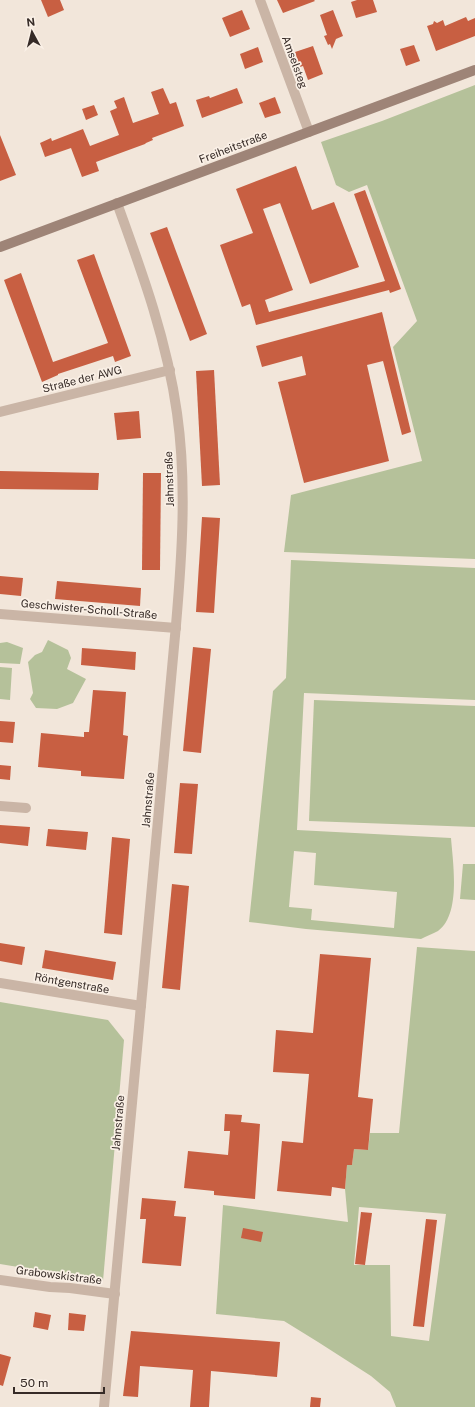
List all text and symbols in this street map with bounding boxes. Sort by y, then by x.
north arrow [12,12,52,52]
text: N [26,16,36,29]
street label: Amselsteg [280,34,310,90]
street label: Freiheitstraße [197,129,269,165]
street label: Straße der AWG [41,363,123,395]
street label: Jahnstraße [162,451,176,507]
street label: Geschwister-Scholl-Straße [20,597,158,621]
street label: Jahnstraße [140,772,156,828]
street label: Röntgenstraße [34,971,110,995]
street label: Jahnstraße [110,1095,126,1151]
street label: Grabowskistraße [15,1264,103,1286]
scale bar [14,1369,104,1395]
text: 50 m [20,1376,48,1390]

